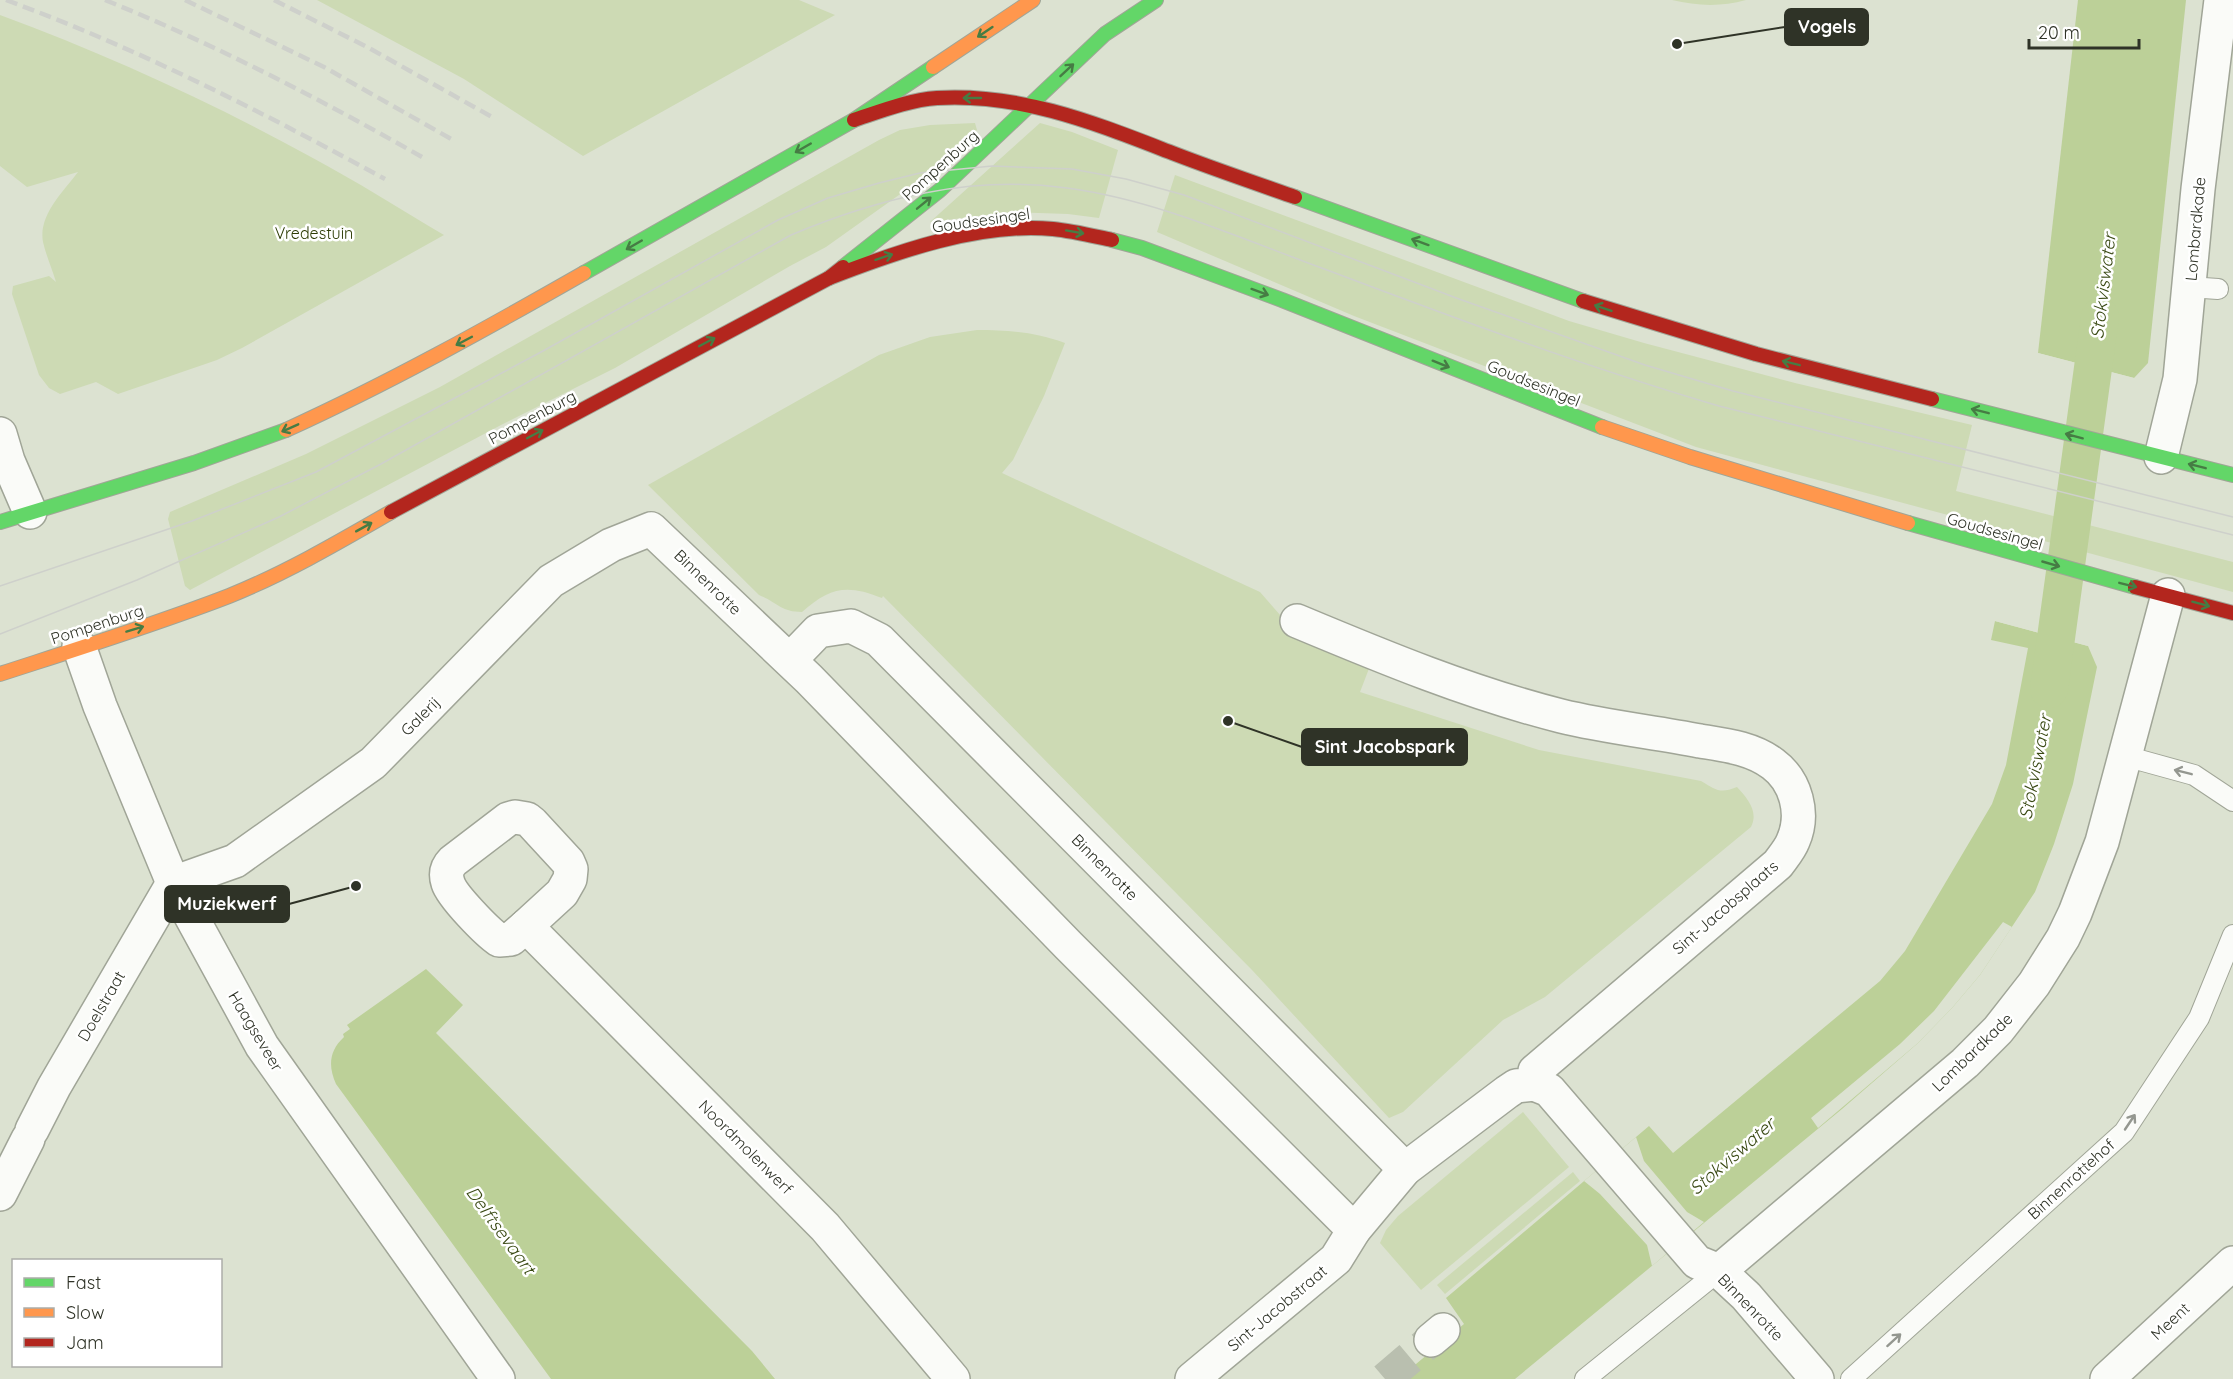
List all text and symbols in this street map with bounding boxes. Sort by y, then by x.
callout: Vogels [1785,9,1868,45]
scale bar [2029,12,2138,50]
text: Vogels [1798,15,1856,38]
text: 20 m [2038,21,2080,44]
one-way arrow [976,26,993,39]
one-way arrow [1060,63,1075,77]
one-way arrow [963,92,983,104]
street label: Pompenburg [898,125,982,205]
one-way arrow [795,143,812,155]
street label: Lombardkade [2180,176,2210,282]
one-way arrow [916,196,932,209]
street label: Goudsesingel [931,203,1031,237]
park label: Vredestuin [275,223,353,243]
one-way arrow [1065,226,1084,237]
water label: Stokviswater [2085,230,2121,340]
one-way arrow [1411,235,1430,246]
one-way arrow [626,239,643,251]
one-way arrow [874,251,893,262]
one-way arrow [1250,287,1269,298]
one-way arrow [1595,301,1613,312]
one-way arrow [456,336,474,347]
one-way arrow [698,336,716,347]
street label: Goudsesingel [1484,355,1584,411]
one-way arrow [1781,356,1800,368]
one-way arrow [1432,359,1450,370]
street label: Pompenburg [485,386,579,448]
one-way arrow [1970,404,1989,416]
one-way arrow [281,422,299,434]
one-way arrow [526,428,543,440]
one-way arrow [2065,429,2084,441]
one-way arrow [2188,460,2207,472]
street label: Goudsesingel [1945,508,2045,554]
one-way arrow [355,521,372,533]
street label: Binnenrotte [670,545,746,619]
one-way arrow [2041,559,2060,570]
one-way arrow [2118,579,2137,591]
one-way arrow [2191,598,2210,610]
street label: Pompenburg [48,600,146,648]
one-way arrow [125,623,144,634]
street label: Galerij [396,692,444,740]
water label: Stokviswater [2014,711,2057,821]
callout: Sint Jacobspark [1302,729,1467,765]
text: Sint Jacobspark [1315,735,1455,758]
one-way arrow [2173,766,2192,778]
street label: Binnenrotte [1068,830,1142,904]
street label: Sint-Jacobsplaats [1668,856,1782,958]
callout: Muziekwerf [165,886,289,922]
text: Muziekwerf [177,892,277,915]
street label: Doelstraat [73,967,129,1045]
street label: Haagseveer [224,987,288,1075]
street label: Lombardkade [1927,1008,2017,1096]
street label: Noordmolenwerf [695,1096,798,1199]
water label: Stokviswater [1684,1111,1781,1199]
one-way arrow [2124,1115,2136,1131]
street label: Binnenrottehof [2023,1134,2119,1223]
water label: Delftsevaart [461,1181,542,1280]
legend [12,1259,222,1367]
street label: Sint-Jacobstraat [1223,1261,1331,1355]
street label: Binnenrotte [1714,1269,1788,1345]
text: Fast [66,1271,101,1294]
street label: Meent [2146,1298,2194,1344]
text: Slow [66,1301,104,1324]
text: Jam [66,1331,104,1354]
one-way arrow [1886,1333,1901,1347]

